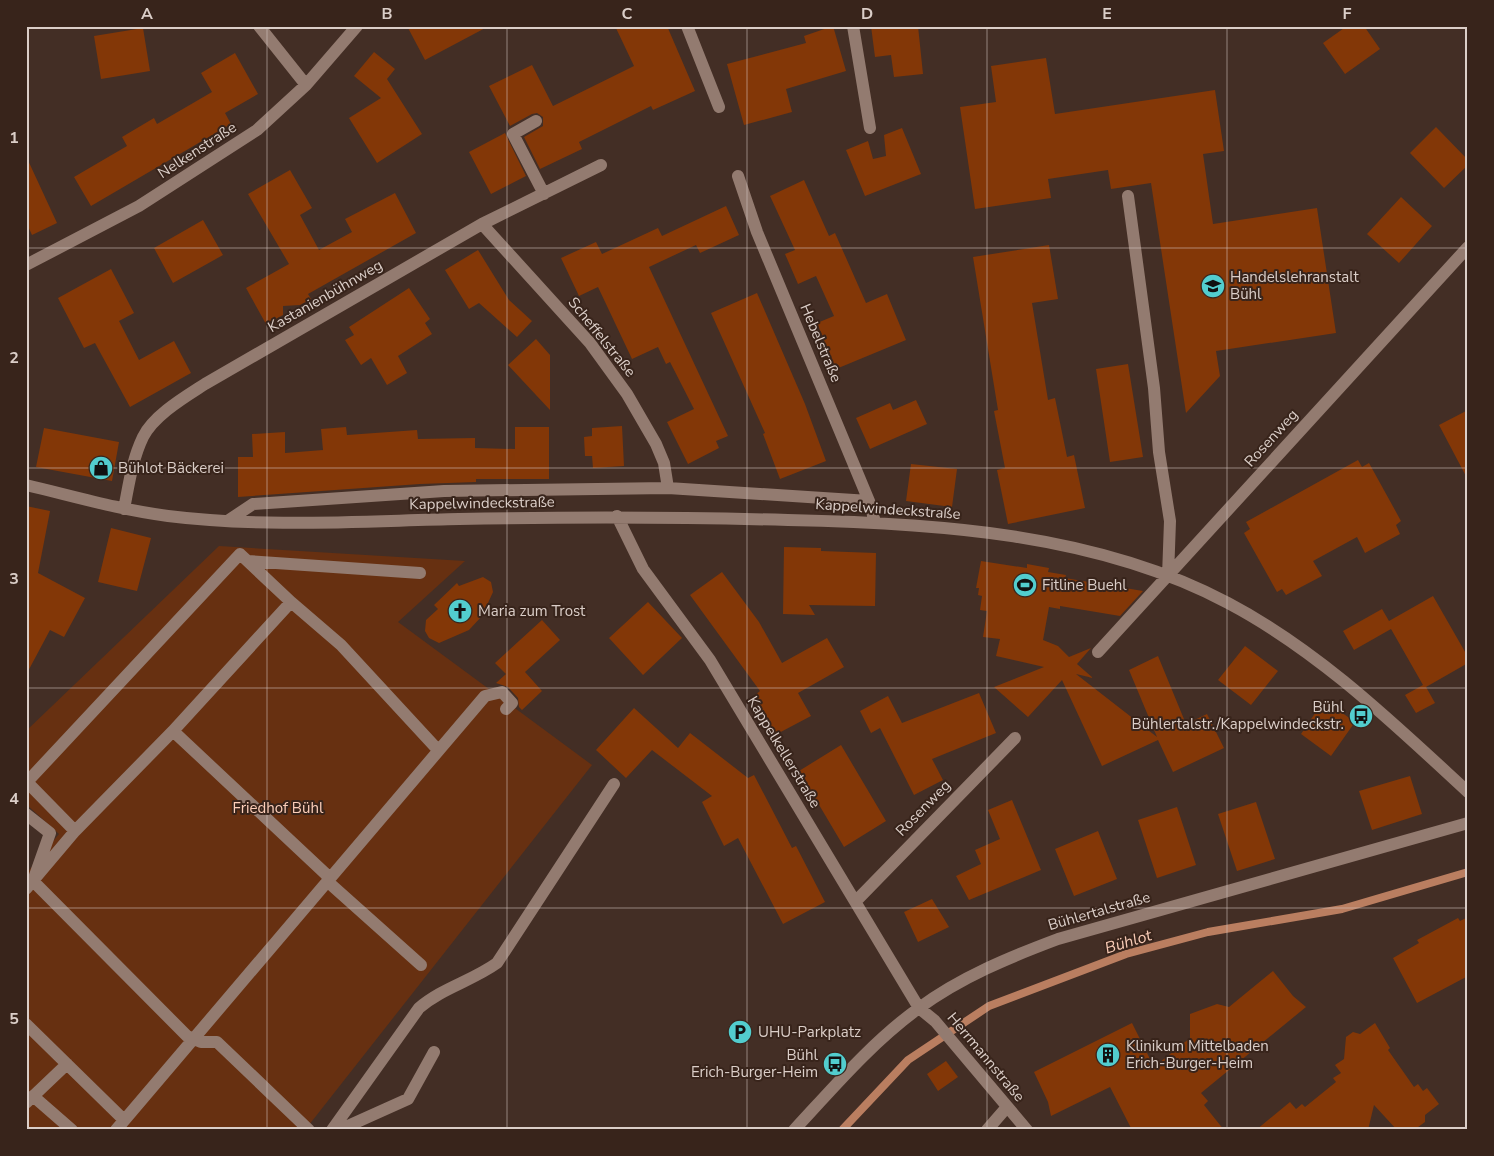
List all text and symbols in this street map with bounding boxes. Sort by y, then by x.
text: A [141,3,153,25]
text: B [381,3,393,25]
text: C [622,3,633,25]
text: D [861,3,873,25]
text: E [1102,3,1112,25]
text: F [1343,3,1352,25]
street label: Nelkenstraße [154,117,240,183]
text: 1 [9,127,19,149]
street label: Kastanienbühnweg [264,255,386,337]
place label: Handelslehranstalt Bühl [1230,267,1359,304]
school or university icon: Handelslehranstalt Bühl [1200,273,1226,299]
street label: Scheffelstraße [564,293,640,381]
street label: Hebelstraße [796,301,846,385]
text: 2 [9,347,19,369]
street label: Rosenweg [1240,405,1302,471]
shop icon: Bühlot Bäckerei [88,455,114,481]
place label: Bühlot Bäckerei [118,458,224,478]
street label: Kappelwindeckstraße [409,492,555,514]
street label: Kappelwindeckstraße [815,494,961,524]
text: 3 [9,568,19,590]
sports icon: Fitline Buehl [1012,572,1038,598]
place label: Fitline Buehl [1042,575,1127,595]
church icon: Maria zum Trost [447,598,473,624]
place label: Maria zum Trost [478,601,586,621]
street label: Kappelkellerstraße [743,692,825,812]
place label: Bühl Bühlertalstr./Kappelwindeckstr. [1132,697,1345,734]
bus stop icon: Bühl Bühlertalstr./Kappelwindeckstr. [1348,703,1374,729]
street label: Rosenweg [891,775,955,841]
text: 4 [9,788,19,810]
park label: Friedhof Bühl [233,798,324,818]
street label: Bühlertalstraße [1045,887,1153,935]
water label: Bühlot [1102,924,1155,959]
text: 5 [9,1008,19,1030]
street label: Herrmannstraße [943,1008,1029,1106]
parking icon: UHU-Parkplatz [727,1019,753,1045]
place label: UHU-Parkplatz [758,1022,861,1042]
place label: Klinikum Mittelbaden Erich-Burger-Heim [1126,1036,1269,1073]
building icon: Klinikum Mittelbaden Erich-Burger-Heim [1095,1042,1121,1068]
place label: Bühl Erich-Burger-Heim [691,1045,819,1082]
bus stop icon: Bühl Erich-Burger-Heim [822,1051,848,1077]

